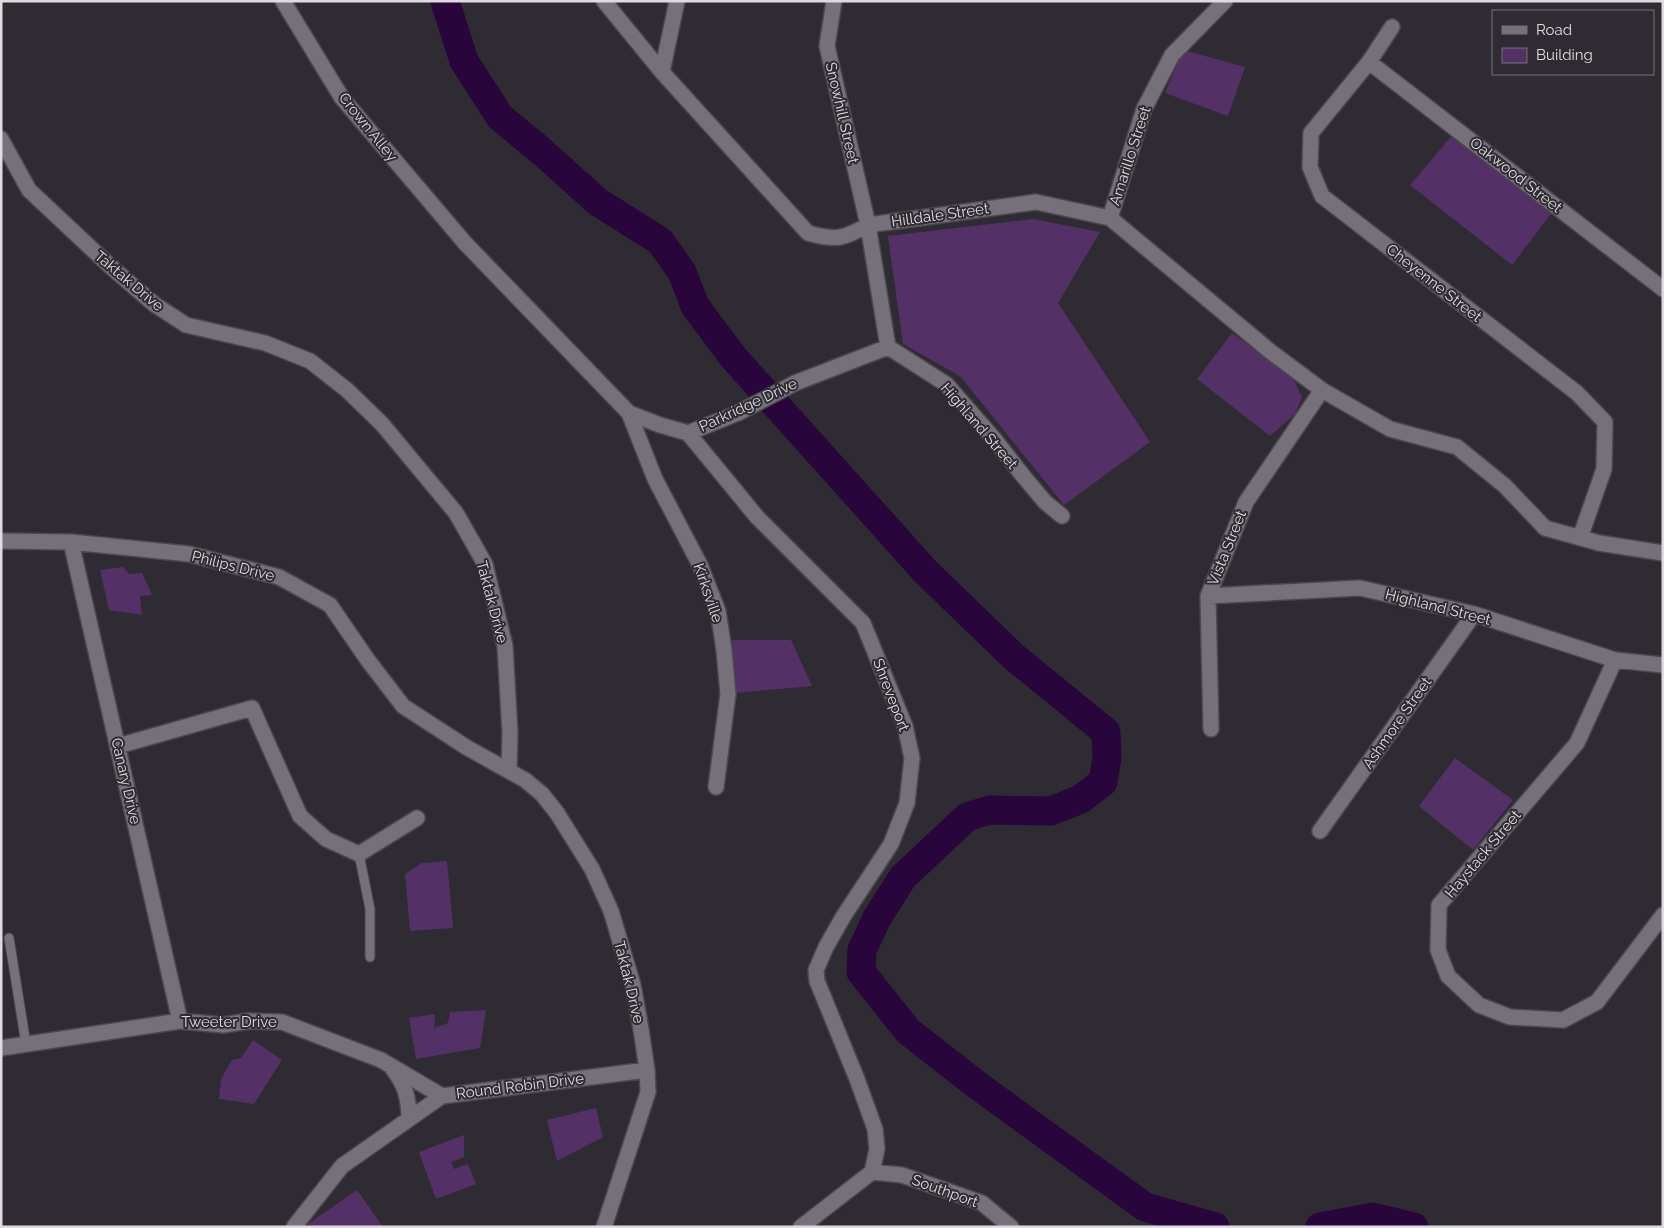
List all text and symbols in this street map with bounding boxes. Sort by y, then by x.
legend [1492,10,1654,75]
text: Road [1536,21,1572,39]
text: Building [1536,46,1593,64]
street label: Snowhill Street [822,60,862,166]
street label: Crown Alley [335,89,401,165]
street label: Amarillo Street [1106,104,1154,208]
street label: Oakwood Street [1466,133,1566,217]
street label: Hilldale Street [890,199,990,231]
street label: Cheyenne Street [1383,240,1485,326]
street label: Taktak Drive [91,247,167,315]
street label: Parkridge Drive [696,374,800,436]
street label: Highland Street [937,379,1021,473]
street label: Vista Street [1204,508,1250,588]
street label: Philips Drive [190,547,277,585]
street label: Taktak Drive [472,559,512,645]
street label: Kirksville [689,561,727,625]
street label: Highland Street [1383,585,1493,629]
street label: Shreveport [869,656,913,734]
street label: Ashmore Street [1359,674,1435,772]
street label: Canary Drive [107,736,145,826]
street label: Haystack Street [1441,807,1525,901]
street label: Taktak Drive [610,939,648,1025]
street label: Tweeter Drive [181,1013,277,1031]
street label: Round Robin Drive [455,1069,585,1103]
street label: Southport [909,1171,981,1211]

